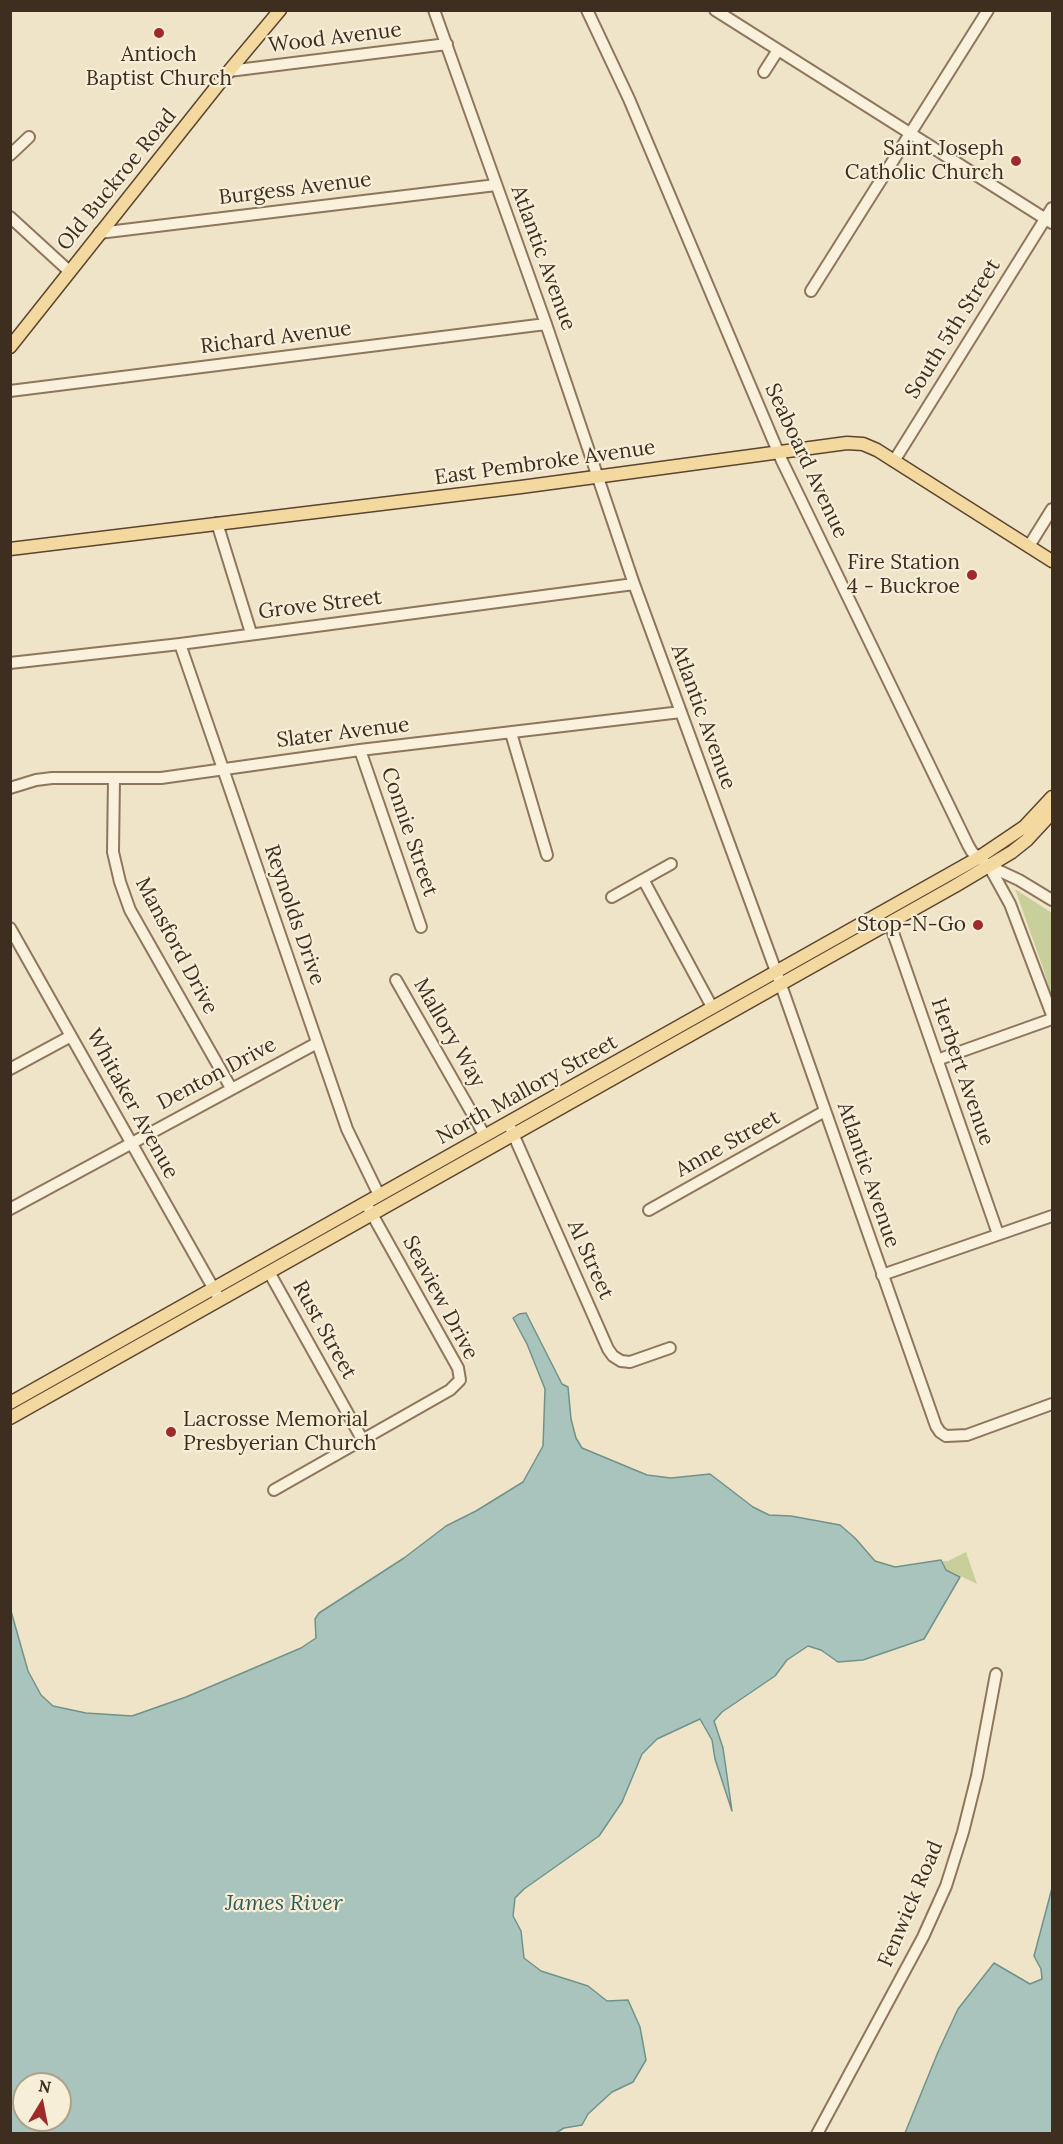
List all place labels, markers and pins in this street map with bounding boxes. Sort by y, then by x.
marker: Antioch Baptist Church [152,26,166,40]
place label: Antioch Baptist Church [86,42,232,92]
place label: Saint Joseph Catholic Church [845,136,1004,186]
marker: Saint Joseph Catholic Church [1009,154,1023,168]
place label: Fire Station 4 - Buckroe [847,550,960,600]
marker: Fire Station 4 - Buckroe [965,568,979,582]
place label: Stop-N-Go [857,912,966,938]
marker: Stop-N-Go [971,918,985,932]
place label: Lacrosse Memorial Presbyerian Church [183,1407,377,1457]
marker: Lacrosse Memorial Presbyerian Church [164,1425,178,1439]

